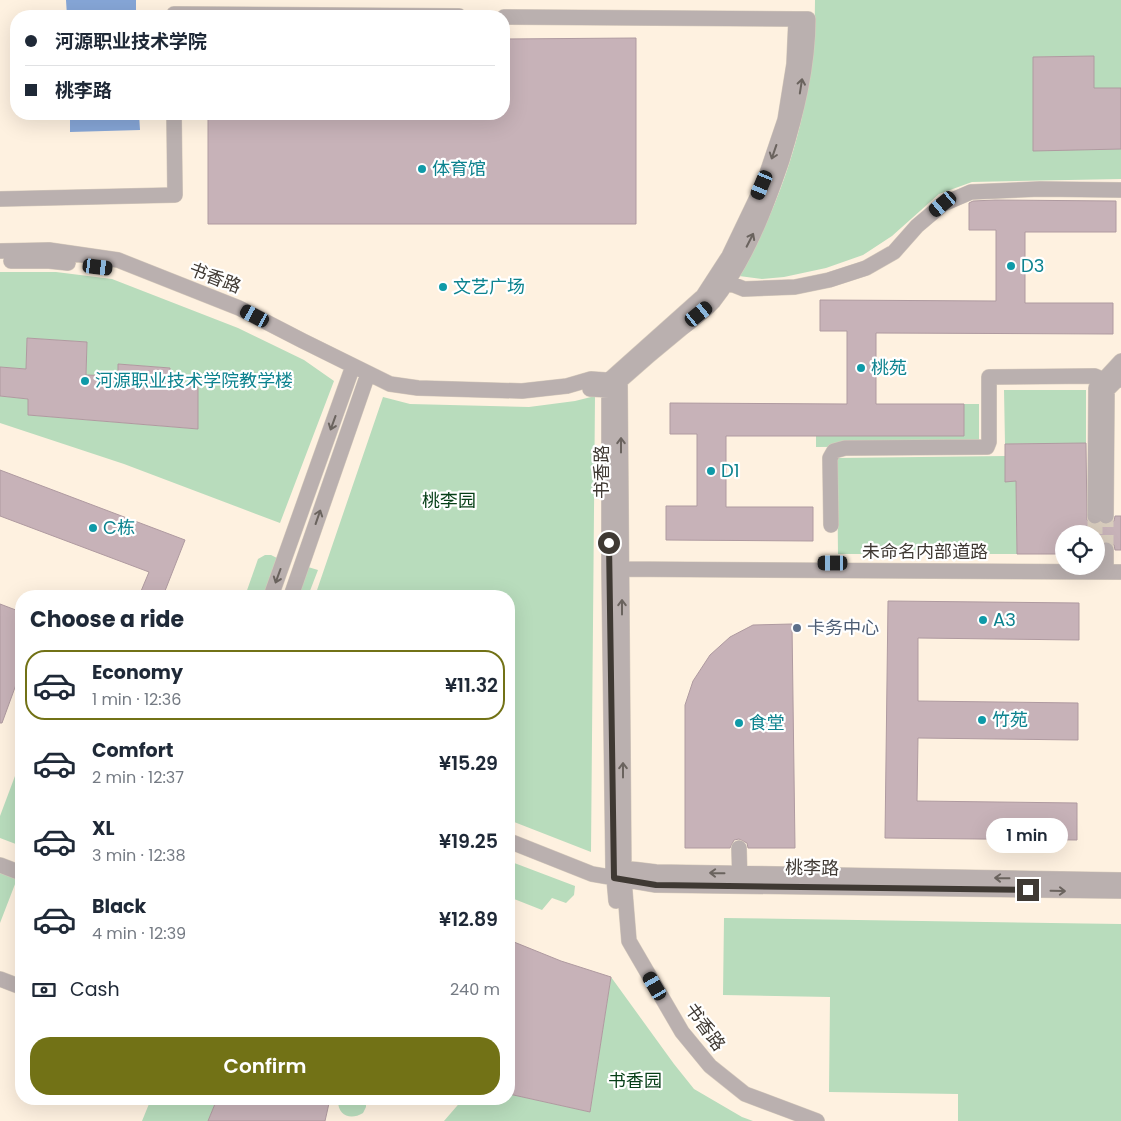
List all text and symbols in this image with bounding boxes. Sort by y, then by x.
text: 河源职业技术学院 [55,28,207,55]
text: 桃李路 [55,77,112,104]
one-way arrow [797,78,807,94]
one-way arrow [769,143,778,159]
place label: 体育馆 [432,156,486,181]
marker: 体育馆 [416,163,428,175]
car [749,168,774,202]
car [926,189,959,219]
one-way arrow [745,232,755,247]
place label: D3 [1021,253,1044,278]
street label: 书香路 [185,256,245,299]
car [82,258,113,276]
marker: D3 [1005,260,1017,272]
place label: 文艺广场 [453,274,525,299]
marker: 文艺广场 [437,281,449,293]
car [682,299,715,329]
car [238,302,271,330]
place label: 桃苑 [871,355,907,380]
marker: 桃苑 [855,362,867,374]
place label: 河源职业技术学院教学楼 [95,368,293,393]
marker: 河源职业技术学院教学楼 [79,375,91,387]
one-way arrow [328,415,337,430]
one-way arrow [616,437,626,454]
street label: 书香路 [589,445,614,499]
place label: D1 [721,458,740,483]
marker: D1 [705,465,717,477]
park label: 桃李园 [422,488,476,513]
one-way arrow [314,509,324,525]
place label: C栋 [103,515,135,540]
marker: C栋 [87,522,99,534]
map controls [1055,525,1105,575]
button: locate [1055,525,1105,575]
route start [598,532,620,554]
street label: 未命名内部道路 [862,539,988,564]
car [818,556,848,571]
one-way arrow [273,568,282,583]
one-way arrow [617,600,627,616]
text: Choose a ride [30,604,184,635]
place label: A3 [993,607,1016,632]
marker: A3 [977,614,989,626]
place label: 卡务中心 [807,615,879,640]
marker: 卡务中心 [791,622,803,634]
text: Economy [92,659,183,686]
icon: car [32,663,77,708]
text: ¥11.32 [445,672,498,699]
text: 1 min · 12:36 [92,688,181,711]
place label: 竹苑 [992,707,1028,732]
place label: 食堂 [749,710,785,735]
marker: 竹苑 [976,714,988,726]
marker: 食堂 [733,717,745,729]
text: Comfort [92,737,174,764]
icon: car [32,741,77,786]
text: ¥15.29 [439,750,498,777]
one-way arrow [618,762,628,778]
text: 2 min · 12:37 [92,766,184,789]
text: XL [92,815,115,842]
callout: 1 min [987,818,1069,852]
icon: car [32,819,77,864]
text: 1 min [1006,824,1048,847]
text: ¥19.25 [439,828,498,855]
text: 3 min · 12:38 [92,844,186,867]
street label: 桃李路 [785,855,839,880]
one-way arrow [710,868,726,878]
one-way arrow [995,873,1011,883]
route end [1017,879,1039,901]
one-way arrow [1050,886,1066,895]
text: Black [92,893,146,920]
icon: car [32,897,77,942]
text: ¥12.89 [439,906,498,933]
text: 4 min · 12:39 [92,922,186,945]
car [641,969,668,1003]
icon: cash [30,976,58,1004]
text: Cash [70,976,120,1003]
text: 240 m [450,978,500,1001]
street label: 书香路 [679,998,731,1056]
button: Confirm [30,1037,500,1095]
park label: 书香园 [608,1068,662,1093]

